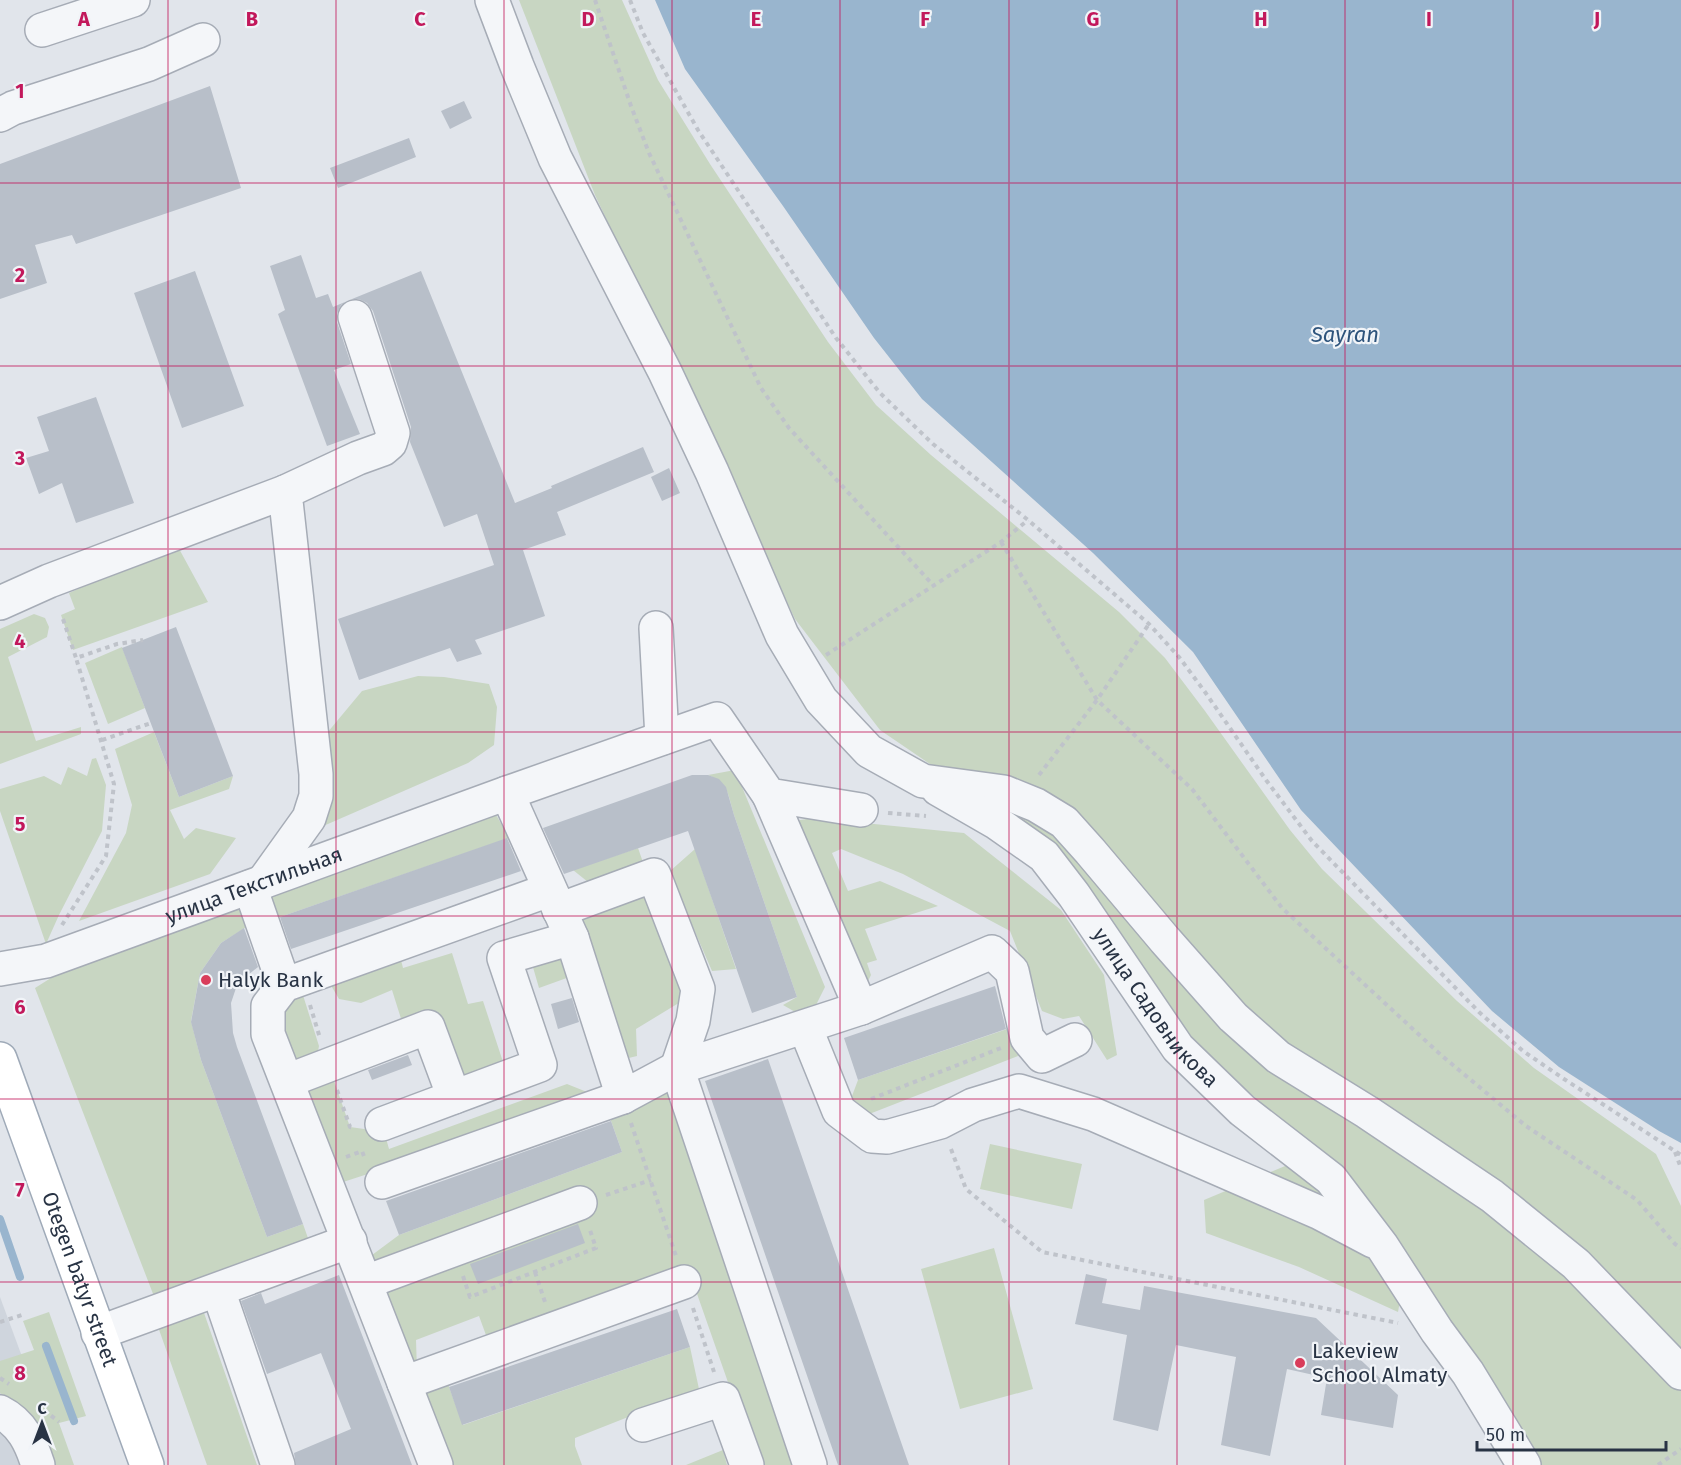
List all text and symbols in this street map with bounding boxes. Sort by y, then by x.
text: A [77,7,91,31]
text: B [246,7,258,31]
text: C [414,7,426,31]
text: D [581,7,595,31]
text: E [751,7,761,31]
text: F [920,7,930,31]
text: G [1087,7,1099,31]
text: H [1254,7,1268,31]
text: I [1426,7,1432,31]
text: J [1593,7,1600,31]
text: 1 [15,79,25,103]
text: 2 [15,263,25,287]
water label: Sayran [1310,321,1379,348]
text: 3 [14,446,25,470]
text: 4 [14,629,26,653]
text: 5 [15,812,26,836]
street label: улица Текстильная [162,841,346,929]
street label: улица Садовникова [1087,923,1224,1093]
place label: Halyk Bank [218,967,324,993]
marker: Halyk Bank [199,973,213,987]
text: 6 [14,995,26,1019]
text: 7 [15,1178,25,1202]
street label: Otegen batyr street [36,1188,123,1370]
place label: Lakeview School Almaty [1312,1338,1448,1388]
marker: Lakeview School Almaty [1293,1356,1307,1370]
text: 8 [14,1361,26,1385]
north arrow [12,1393,72,1453]
text: С [37,1399,47,1418]
scale bar [1477,1414,1666,1452]
text: 50 m [1486,1424,1525,1446]

